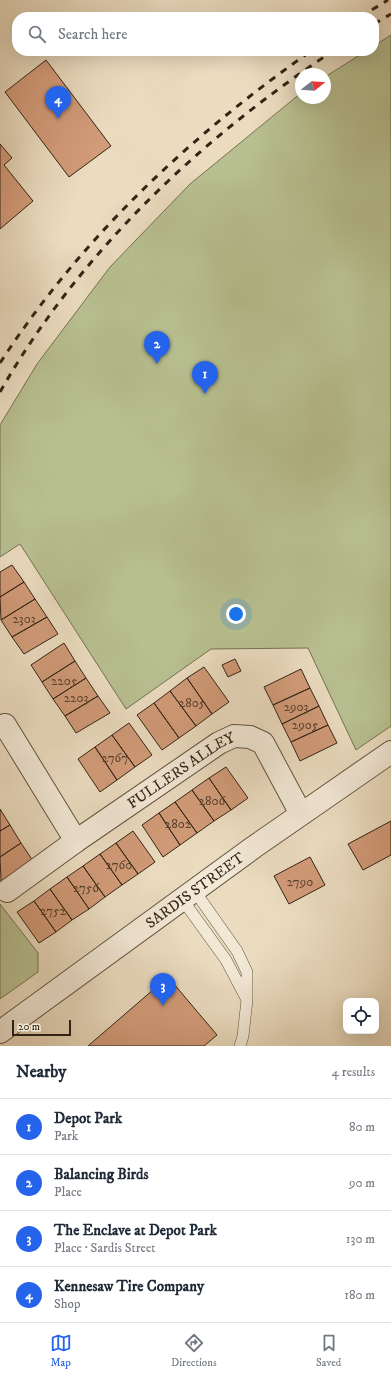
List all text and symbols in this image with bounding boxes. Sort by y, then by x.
search box [12,12,379,56]
icon: search [26,23,48,45]
text: Search here [58,25,127,44]
north arrow [295,68,331,104]
pin: 4 [45,86,71,119]
pin: 2 [144,331,170,364]
pin: 1 [192,361,218,394]
your location [226,604,246,624]
house number: 2303 [12,611,36,627]
house number: 2205 [51,673,78,689]
house number: 2203 [64,690,88,706]
house number: 2805 [179,695,206,711]
house number: 2903 [284,699,309,715]
house number: 2905 [292,717,319,733]
street label: FULLERS ALLEY [124,728,238,813]
house number: 2767 [102,750,128,766]
house number: 2806 [199,793,227,809]
house number: 2802 [165,816,192,832]
street label: SARDIS STREET [142,848,249,933]
house number: 2760 [106,857,132,873]
house number: 2790 [287,874,313,890]
house number: 2756 [73,880,100,896]
house number: 2752 [40,903,66,919]
pin: 3 [150,973,176,1006]
map controls [343,998,379,1034]
button: locate [343,998,379,1034]
scale bar [12,1018,71,1037]
text: 20 m [18,1020,40,1034]
text: Nearby [16,1061,66,1083]
text: 4 results [332,1064,375,1080]
text: Depot Park [54,1109,122,1128]
text: 1 [27,1119,31,1135]
text: 80 m [349,1119,375,1135]
text: Park [54,1128,78,1144]
text: Balancing Birds [54,1165,149,1184]
text: 2 [26,1175,32,1191]
text: 90 m [349,1175,375,1191]
text: Place [54,1184,82,1200]
text: The Enclave at Depot Park [54,1221,217,1240]
text: 3 [27,1231,31,1247]
text: 130 m [346,1231,375,1247]
text: Place · Sardis Street [54,1240,155,1256]
text: Kennesaw Tire Company [54,1277,204,1296]
text: 4 [25,1287,33,1303]
text: 180 m [344,1287,375,1303]
text: Shop [54,1296,80,1312]
tab: Map [50,1332,72,1370]
tab: Directions [171,1332,217,1370]
tab: Saved [316,1332,341,1370]

